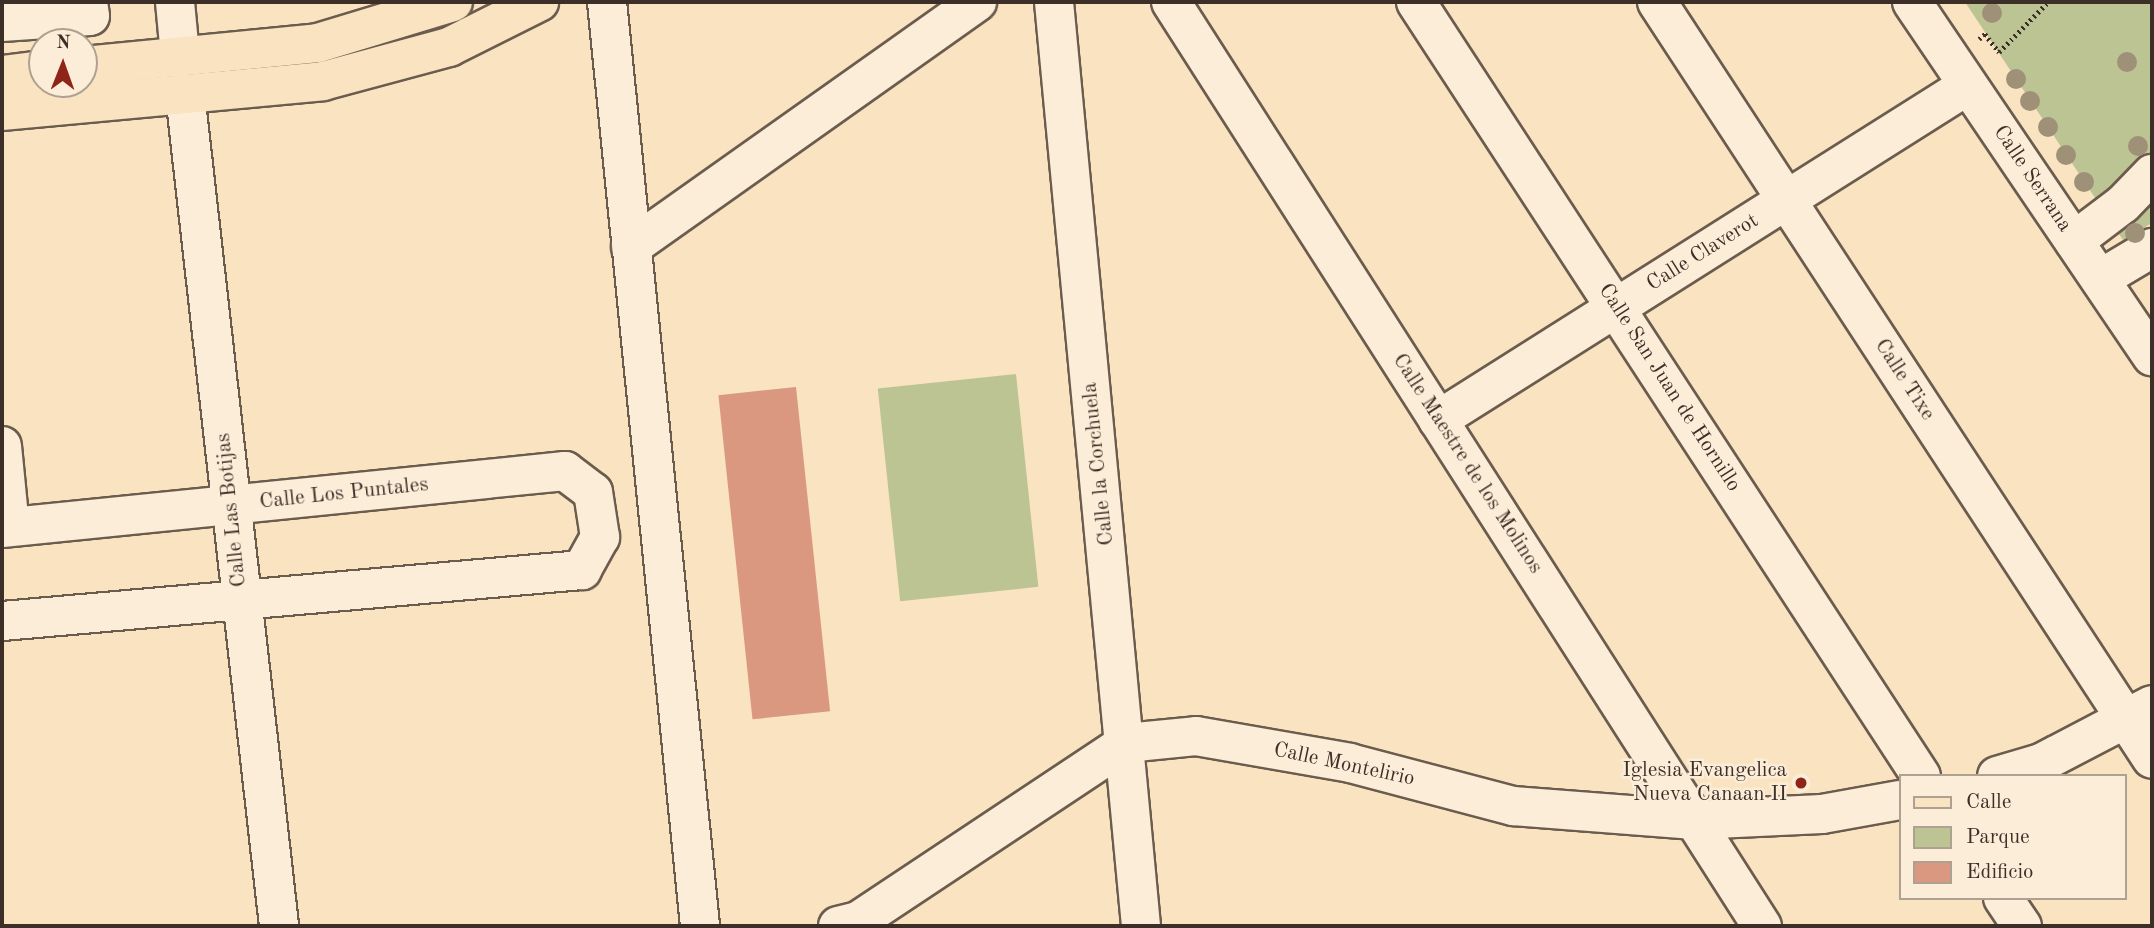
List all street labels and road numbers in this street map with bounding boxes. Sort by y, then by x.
street label: Calle Serrana [1987,121,2077,237]
street label: Calle Claverot [1643,209,1763,297]
street label: Calle San Juan de Hornillo [1592,279,1746,497]
street label: Calle Tixe [1868,335,1940,425]
street label: Calle Maestre de los Molinos [1386,349,1548,579]
street label: Calle la Corchuela [1078,381,1120,547]
street label: Calle Las Botijas [211,432,253,588]
street label: Calle Los Puntales [258,473,430,515]
street label: Calle Montelirio [1271,738,1417,792]

